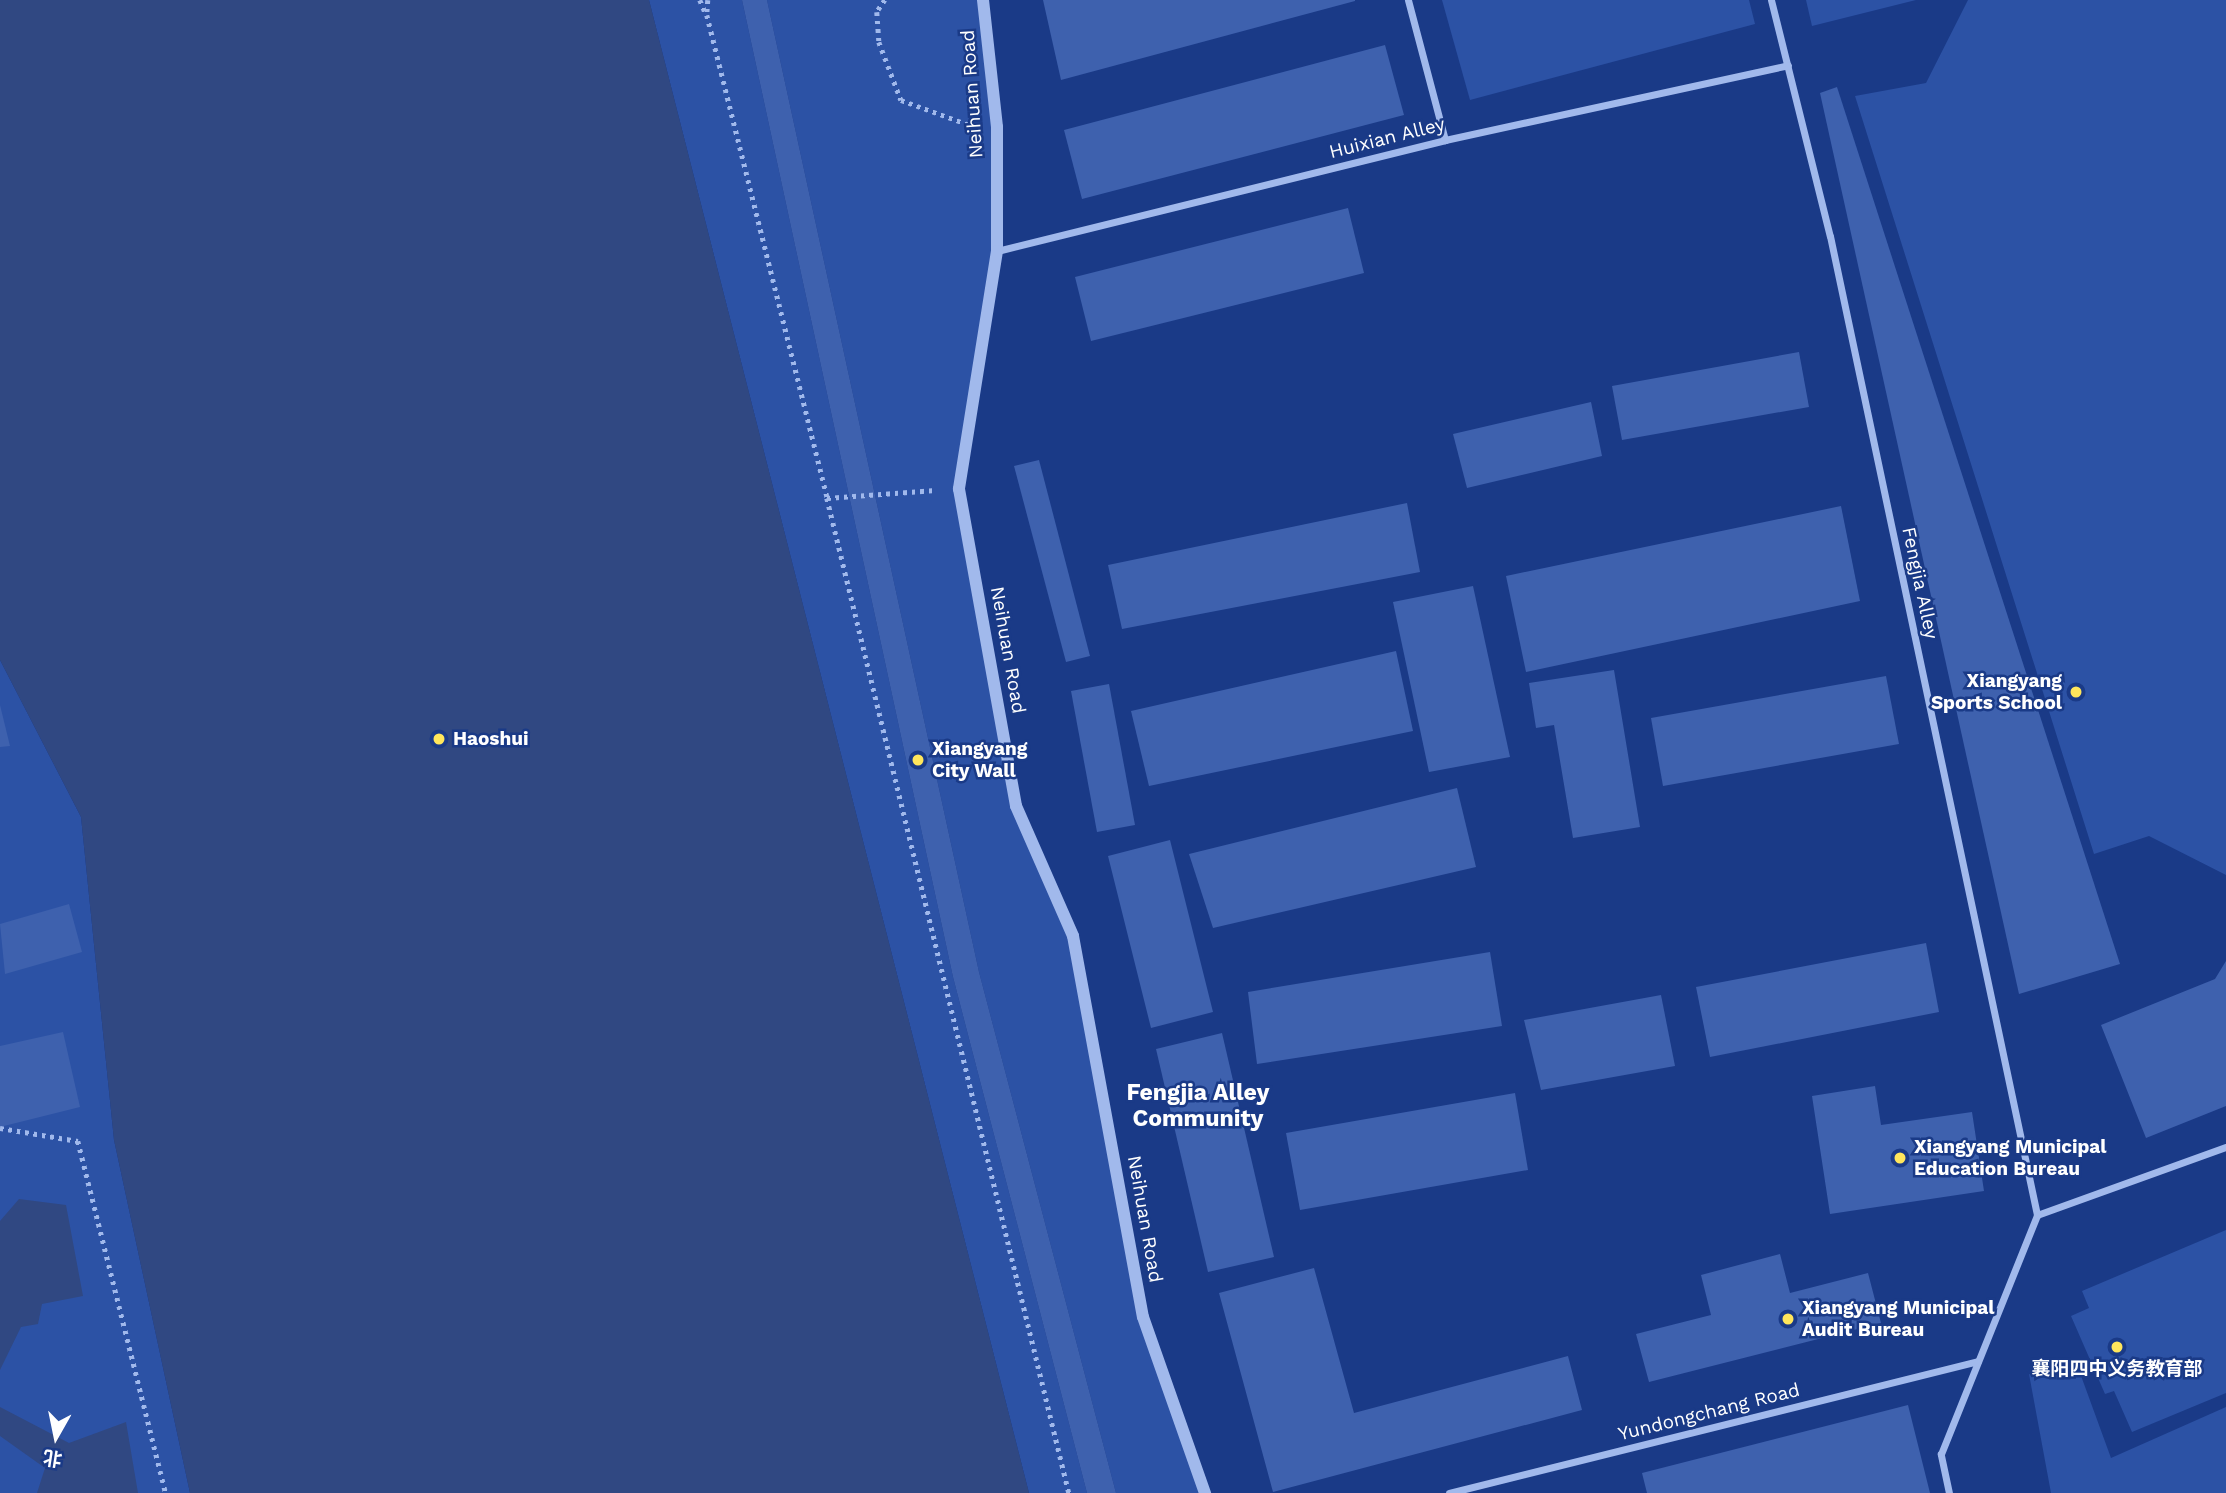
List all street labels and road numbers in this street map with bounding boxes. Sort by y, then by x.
street label: Neihuan Road [956,29,988,159]
street label: Huixian Alley [1326,113,1448,163]
street label: Fengjia Alley [1897,524,1943,642]
street label: Neihuan Road [986,585,1030,715]
street label: Neihuan Road [1123,1154,1167,1284]
street label: Yundongchang Road [1616,1378,1802,1446]

